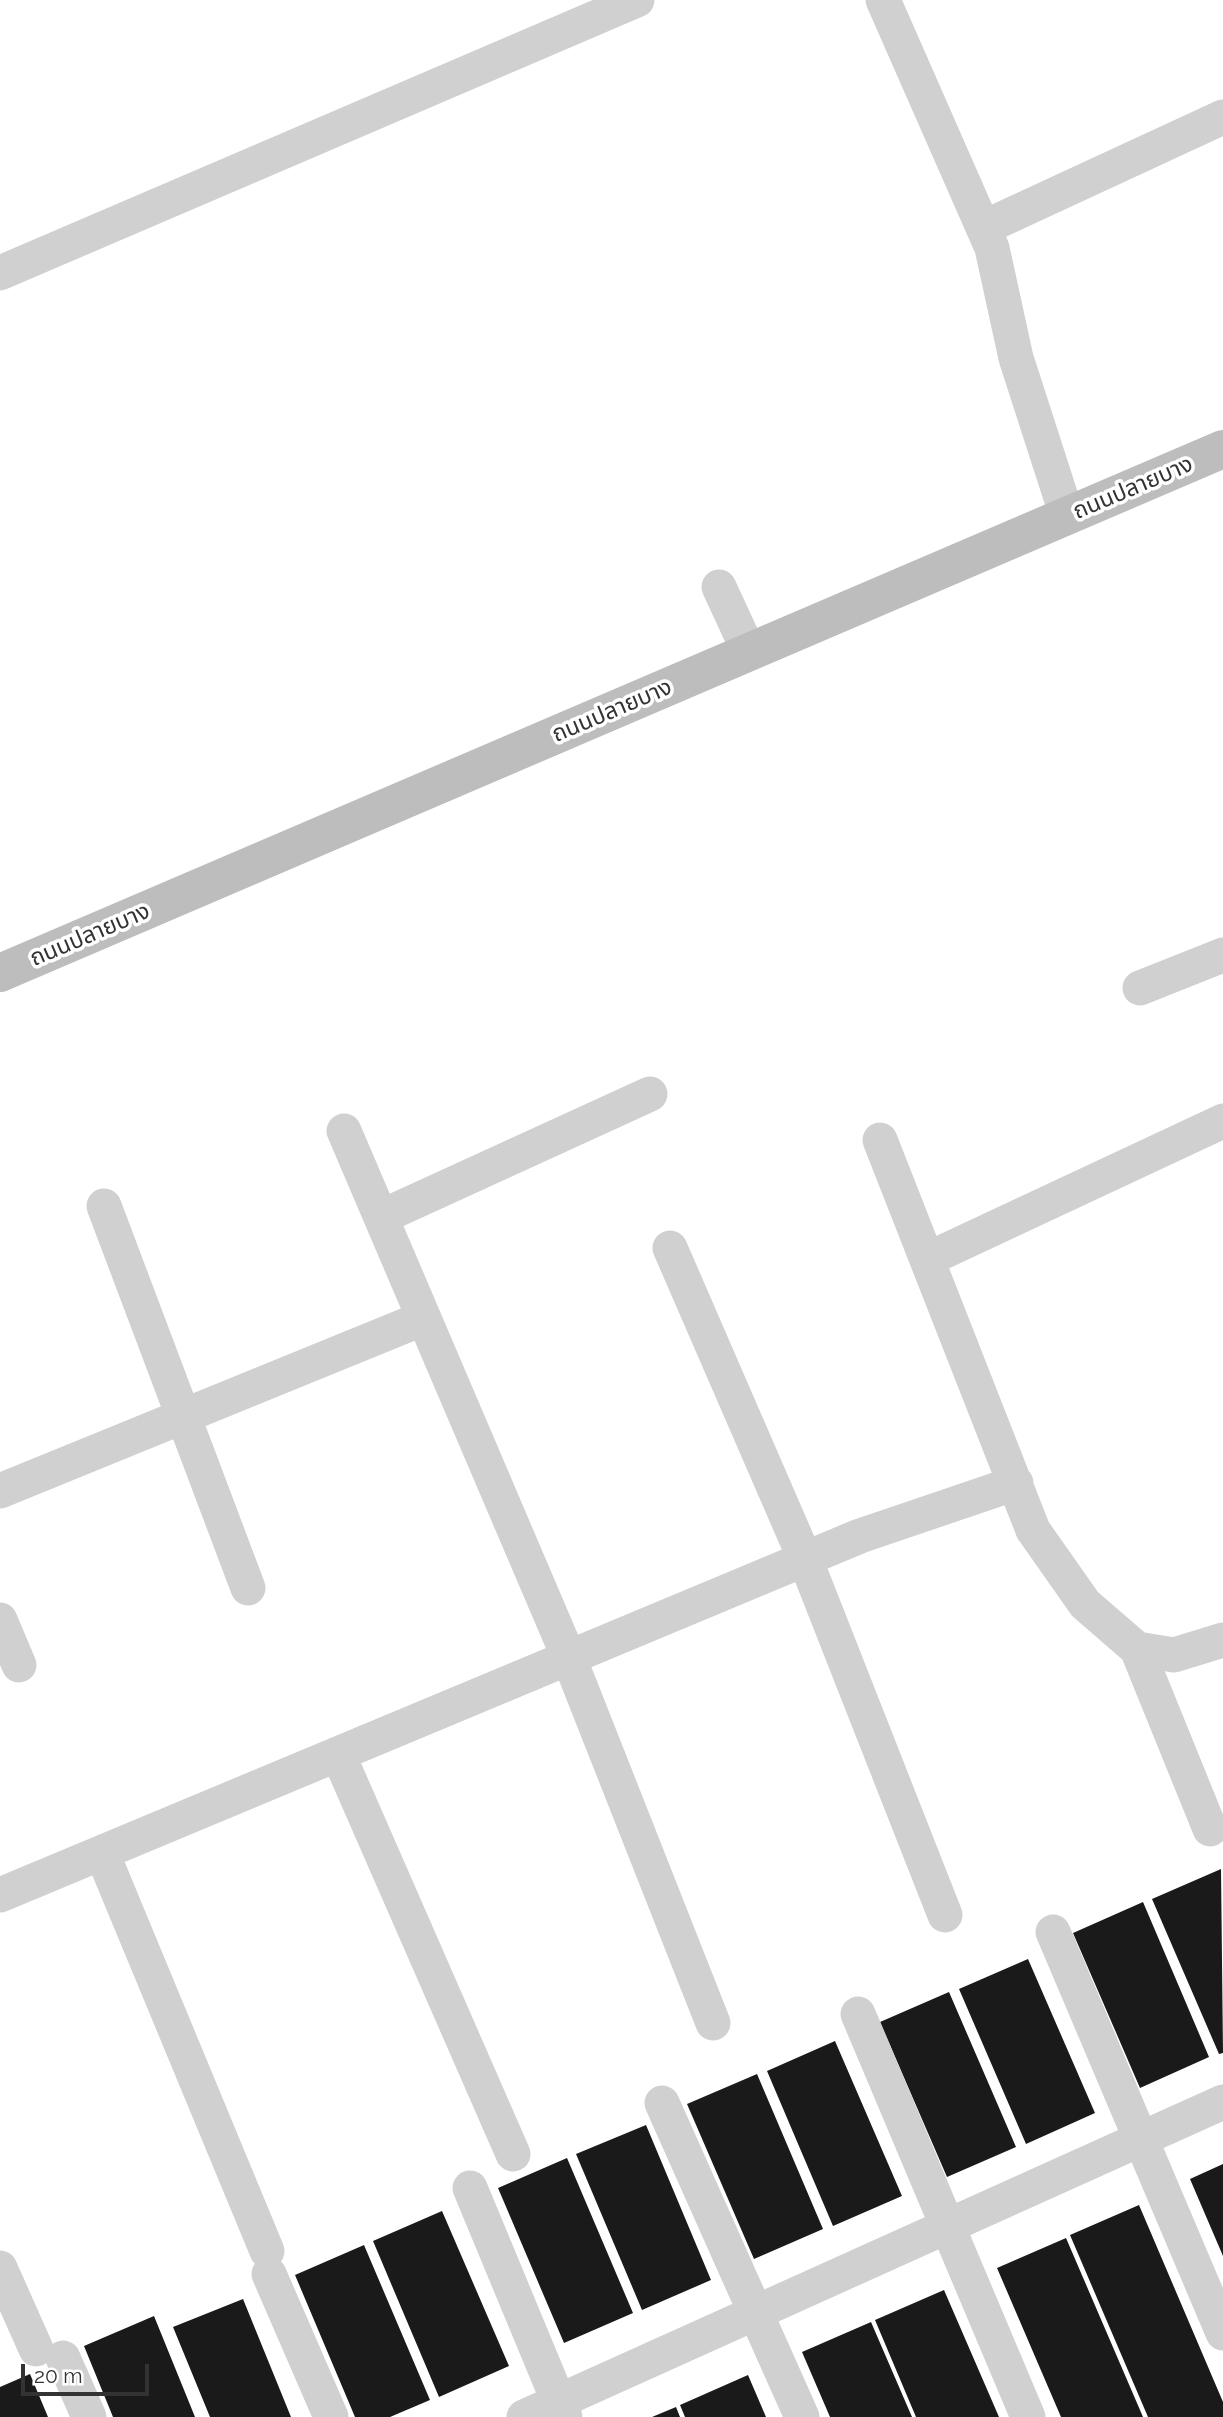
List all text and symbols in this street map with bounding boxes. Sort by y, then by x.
street label: ถนนปลายบาง [1069,450,1197,526]
street label: ถนนปลายบาง [548,673,676,749]
street label: ถนนปลายบาง [26,897,154,973]
scale bar [24,2350,152,2394]
text: 20 m [34,2363,82,2388]

